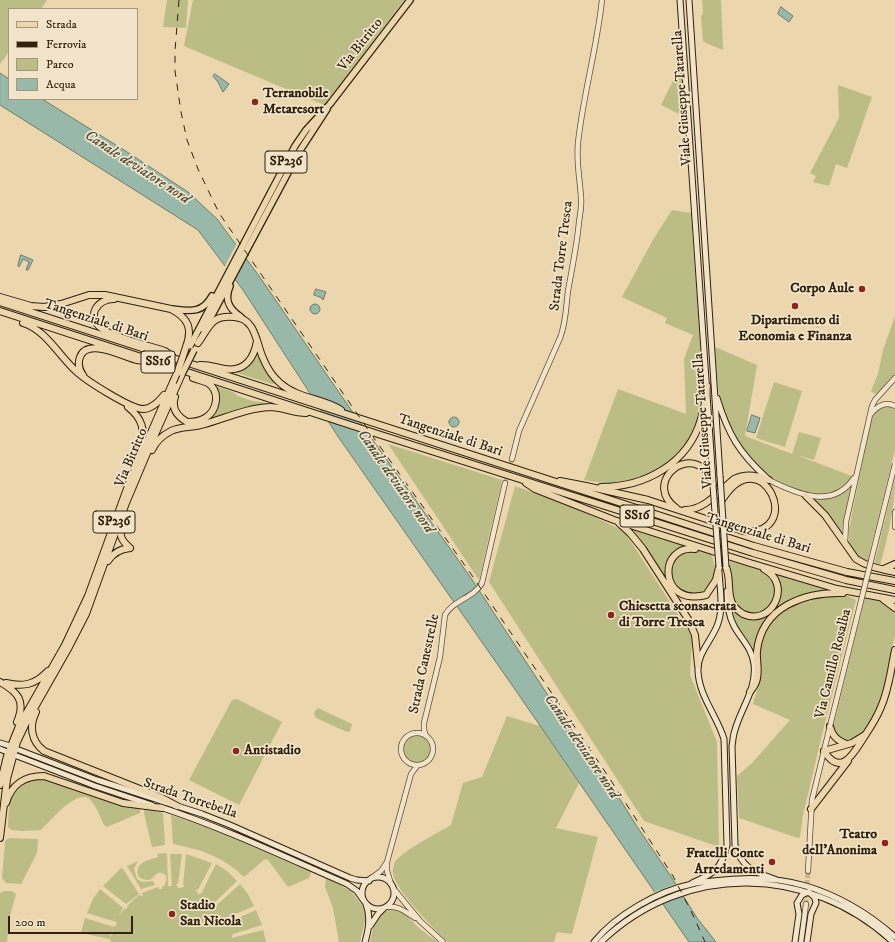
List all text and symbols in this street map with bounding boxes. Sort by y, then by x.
legend [8,8,138,100]
street label: Via Bitritto [335,15,387,75]
text: Strada [46,17,77,32]
street label: Viale Giuseppe Tatarella [670,30,696,166]
text: Ferrovia [46,37,86,52]
text: Parco [46,57,74,72]
text: Acqua [46,77,76,92]
place label: Terranobile Metaresort [263,86,329,118]
marker: Terranobile Metaresort [250,97,260,107]
water label: Canale deviatore nord [81,127,193,209]
road number: SP236 [265,151,307,173]
street label: Strada Torre Tresca [547,200,577,312]
place label: Corpo Aule [790,281,854,297]
marker: Corpo Aule [857,284,867,294]
street label: Tangenziale di Bari [42,296,150,346]
marker: Dipartimento di Economia e Finanza [790,301,800,311]
place label: Dipartimento di Economia e Finanza [738,313,852,346]
road number: SS16 [141,351,175,373]
street label: Viale Giuseppe Tatarella [691,353,717,489]
street label: Tangenziale di Bari [396,411,504,461]
street label: Via Bitritto [112,426,152,490]
water label: Canale deviatore nord [353,427,437,537]
road number: SS16 [620,505,654,527]
street label: Tangenziale di Bari [704,510,812,558]
road number: SP236 [93,511,135,533]
place label: Chiesetta sconsacrata di Torre Tresca [619,599,737,632]
street label: Via Camillo Rosalba [812,608,856,720]
marker: Chiesetta sconsacrata di Torre Tresca [606,610,616,620]
street label: Strada Canestrelle [406,613,444,715]
water label: Canale deviatore nord [539,691,623,803]
place label: Antistadio [244,743,301,759]
marker: Antistadio [231,746,241,756]
street label: Strada Torrebella [141,775,239,823]
place label: Teatro dell'Anonima [802,827,877,860]
marker: Teatro dell'Anonima [880,838,890,848]
place label: Fratelli Conte Arredamenti [686,846,764,878]
marker: Fratelli Conte Arredamenti [767,857,777,867]
place label: Stadio San Nicola [180,898,241,930]
scale bar [10,908,135,934]
marker: Stadio San Nicola [167,909,177,919]
text: 200 m [15,915,45,930]

